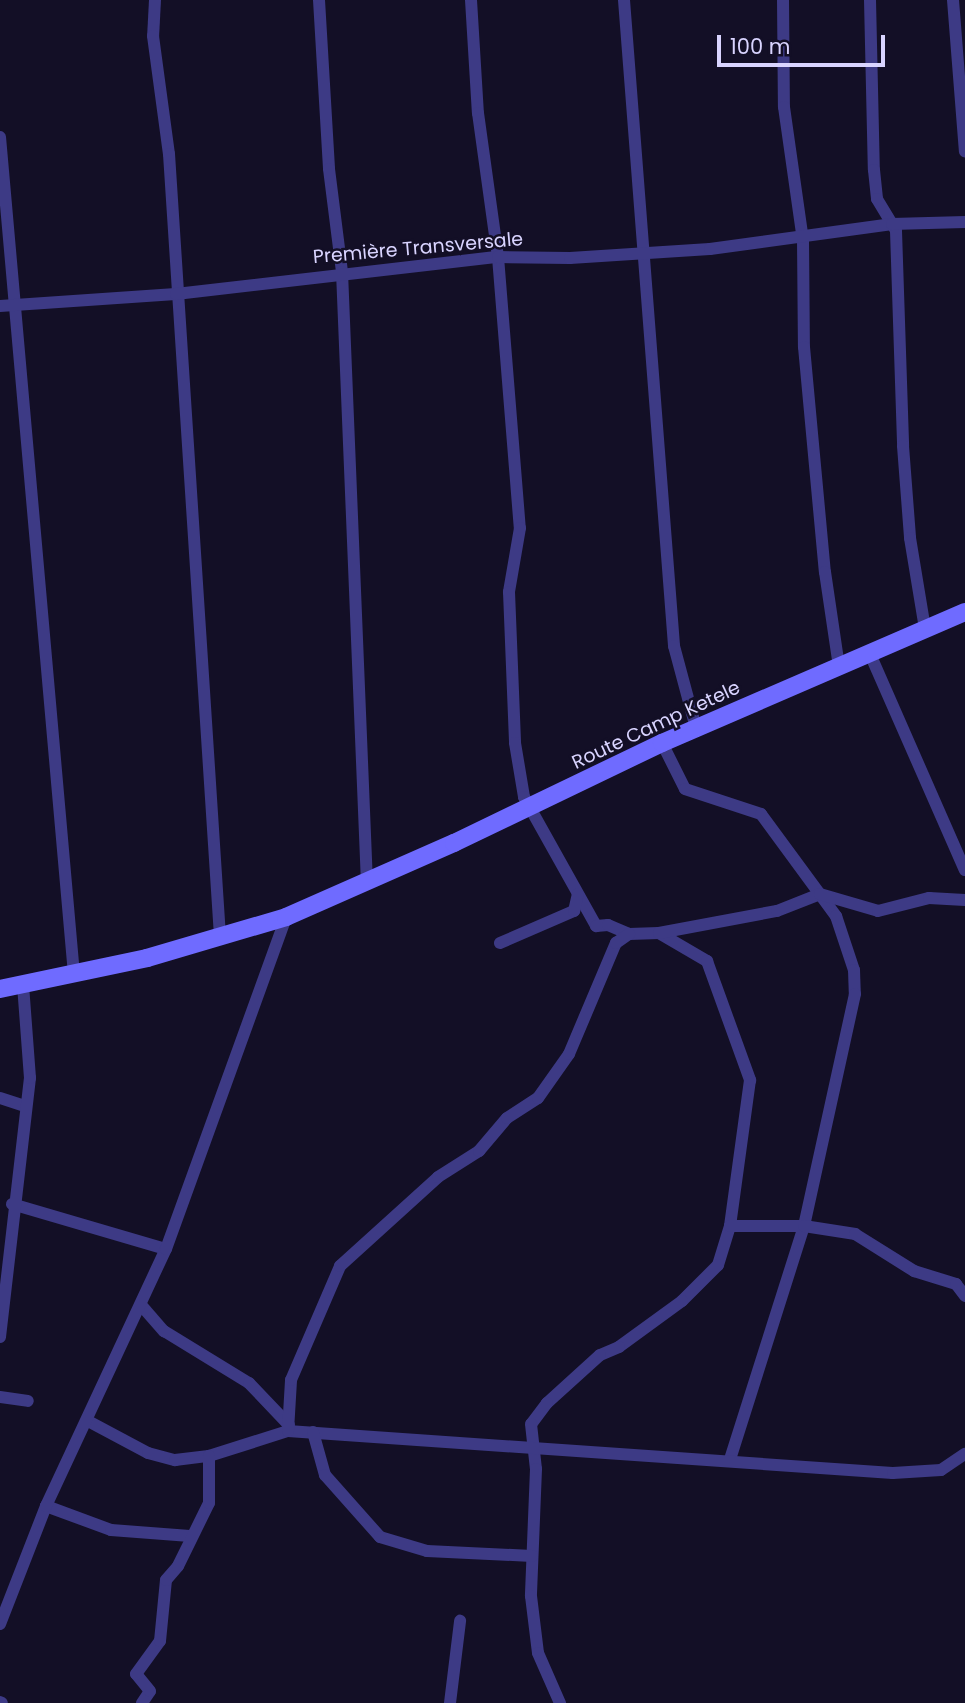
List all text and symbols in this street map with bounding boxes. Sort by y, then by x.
scale bar [720,21,888,65]
text: 100 m [730,32,790,61]
street label: Première Transversale [312,227,524,269]
street label: Route Camp Ketele [568,676,744,774]

